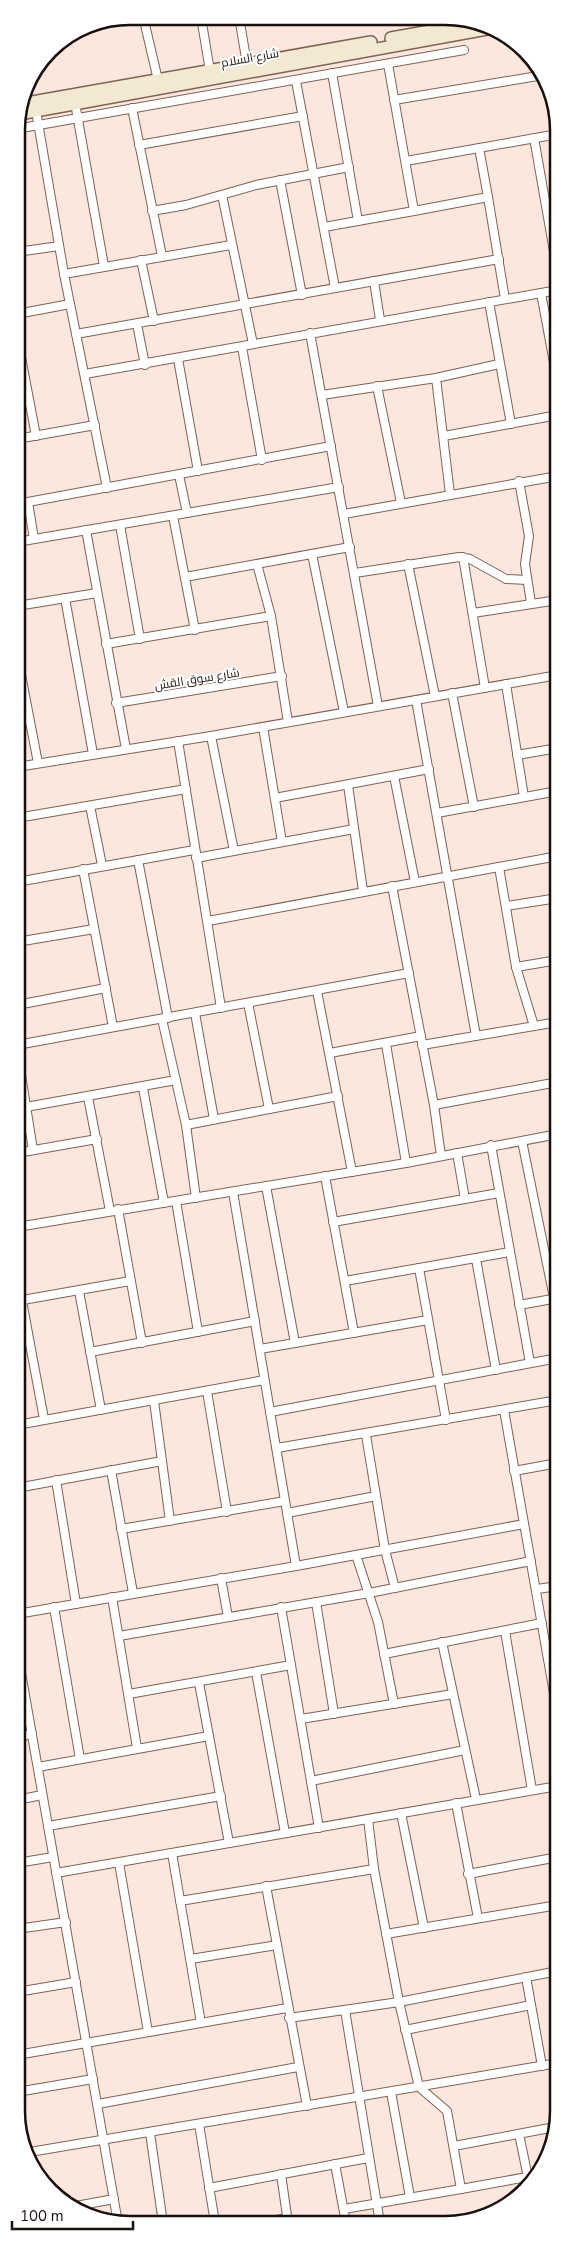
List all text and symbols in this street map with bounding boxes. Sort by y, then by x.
street label: شارع السلام [220,45,280,71]
street label: شارع سوق القش [153,664,241,694]
scale bar [12,2198,134,2230]
text: 100 m [20,2206,64,2226]

